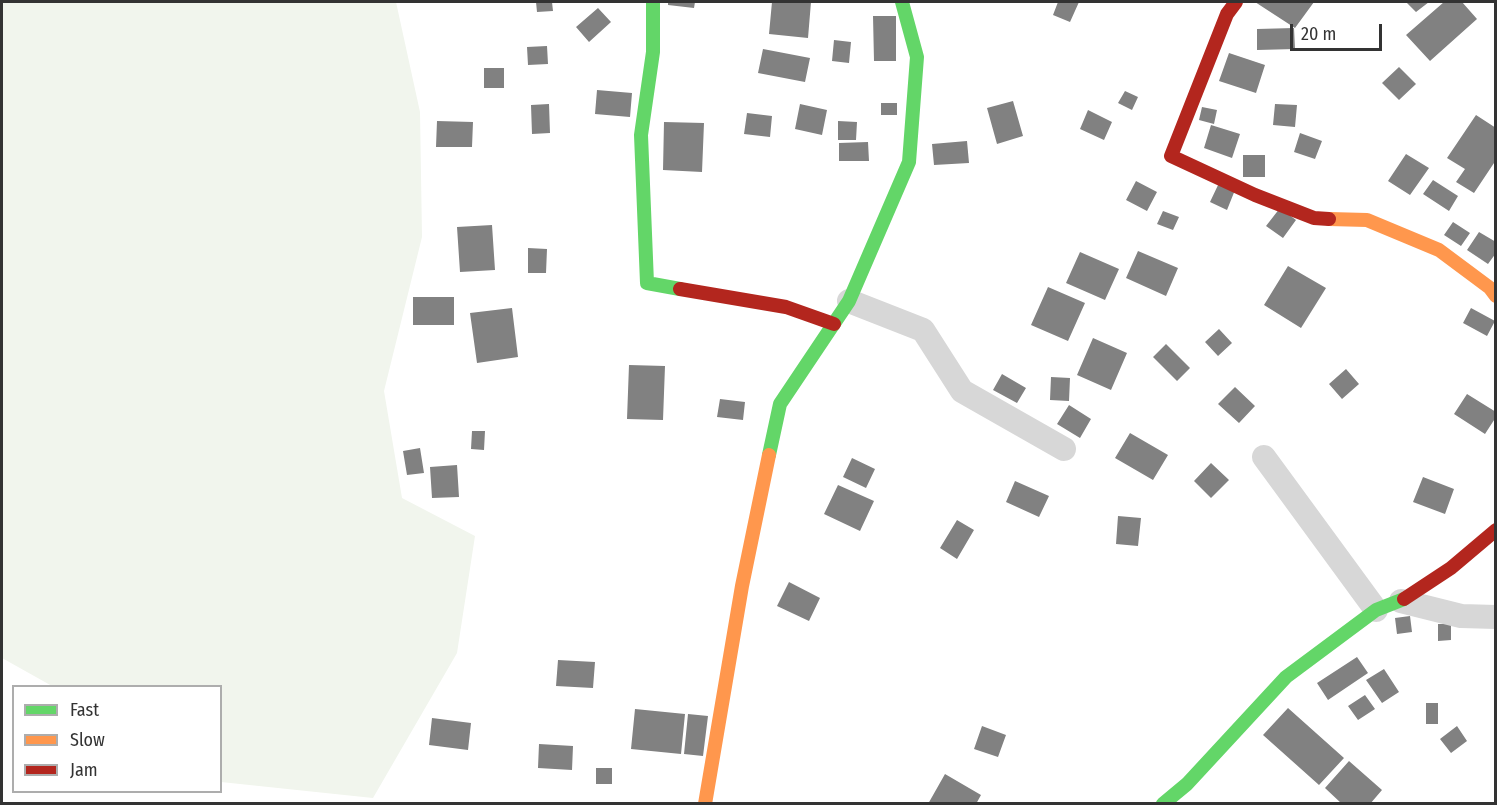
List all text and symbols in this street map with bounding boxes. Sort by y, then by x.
scale bar [1293,12,1384,50]
text: 20 m [1301,23,1336,45]
legend [12,685,222,793]
text: Fast [70,699,99,721]
text: Slow [70,729,105,751]
text: Jam [70,759,98,781]

